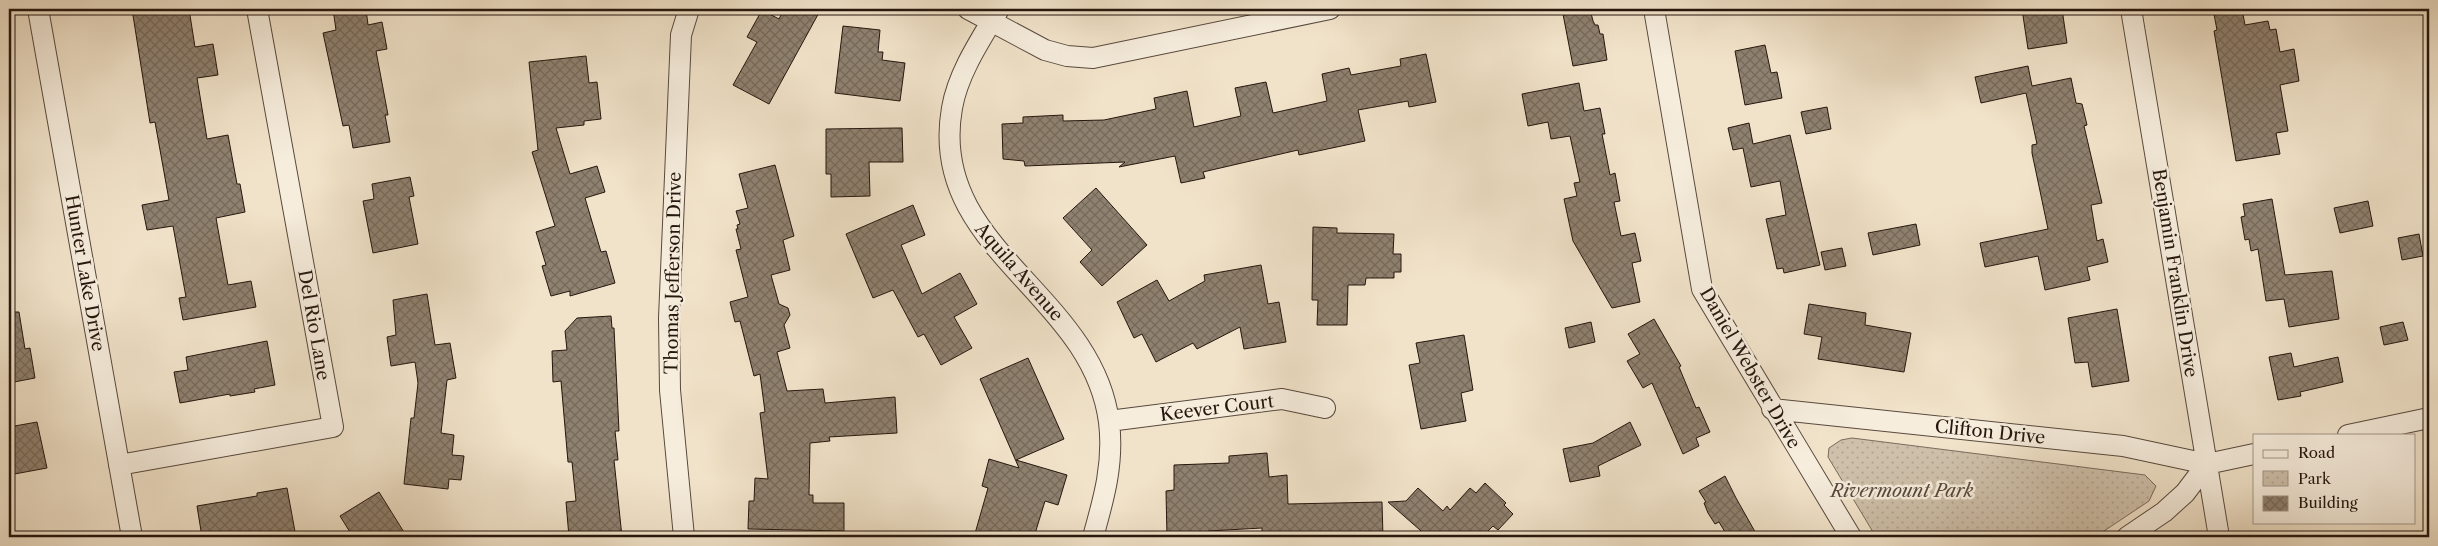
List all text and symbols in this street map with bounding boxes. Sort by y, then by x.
street label: Benjamin Franklin Drive [2148,167,2202,379]
street label: Thomas Jefferson Drive [660,172,686,374]
street label: Hunter Lake Drive [60,193,110,353]
street label: Aquila Avenue [970,218,1068,326]
street label: Del Rio Lane [293,268,335,382]
street label: Daniel Webster Drive [1695,283,1805,453]
street label: Keever Court [1159,390,1276,426]
street label: Clifton Drive [1934,415,2046,449]
legend [2253,434,2416,524]
text: Road [2298,443,2335,462]
text: Park [2298,469,2332,488]
park label: Rivermount Park [1829,480,1974,502]
text: Building [2298,493,2358,512]

